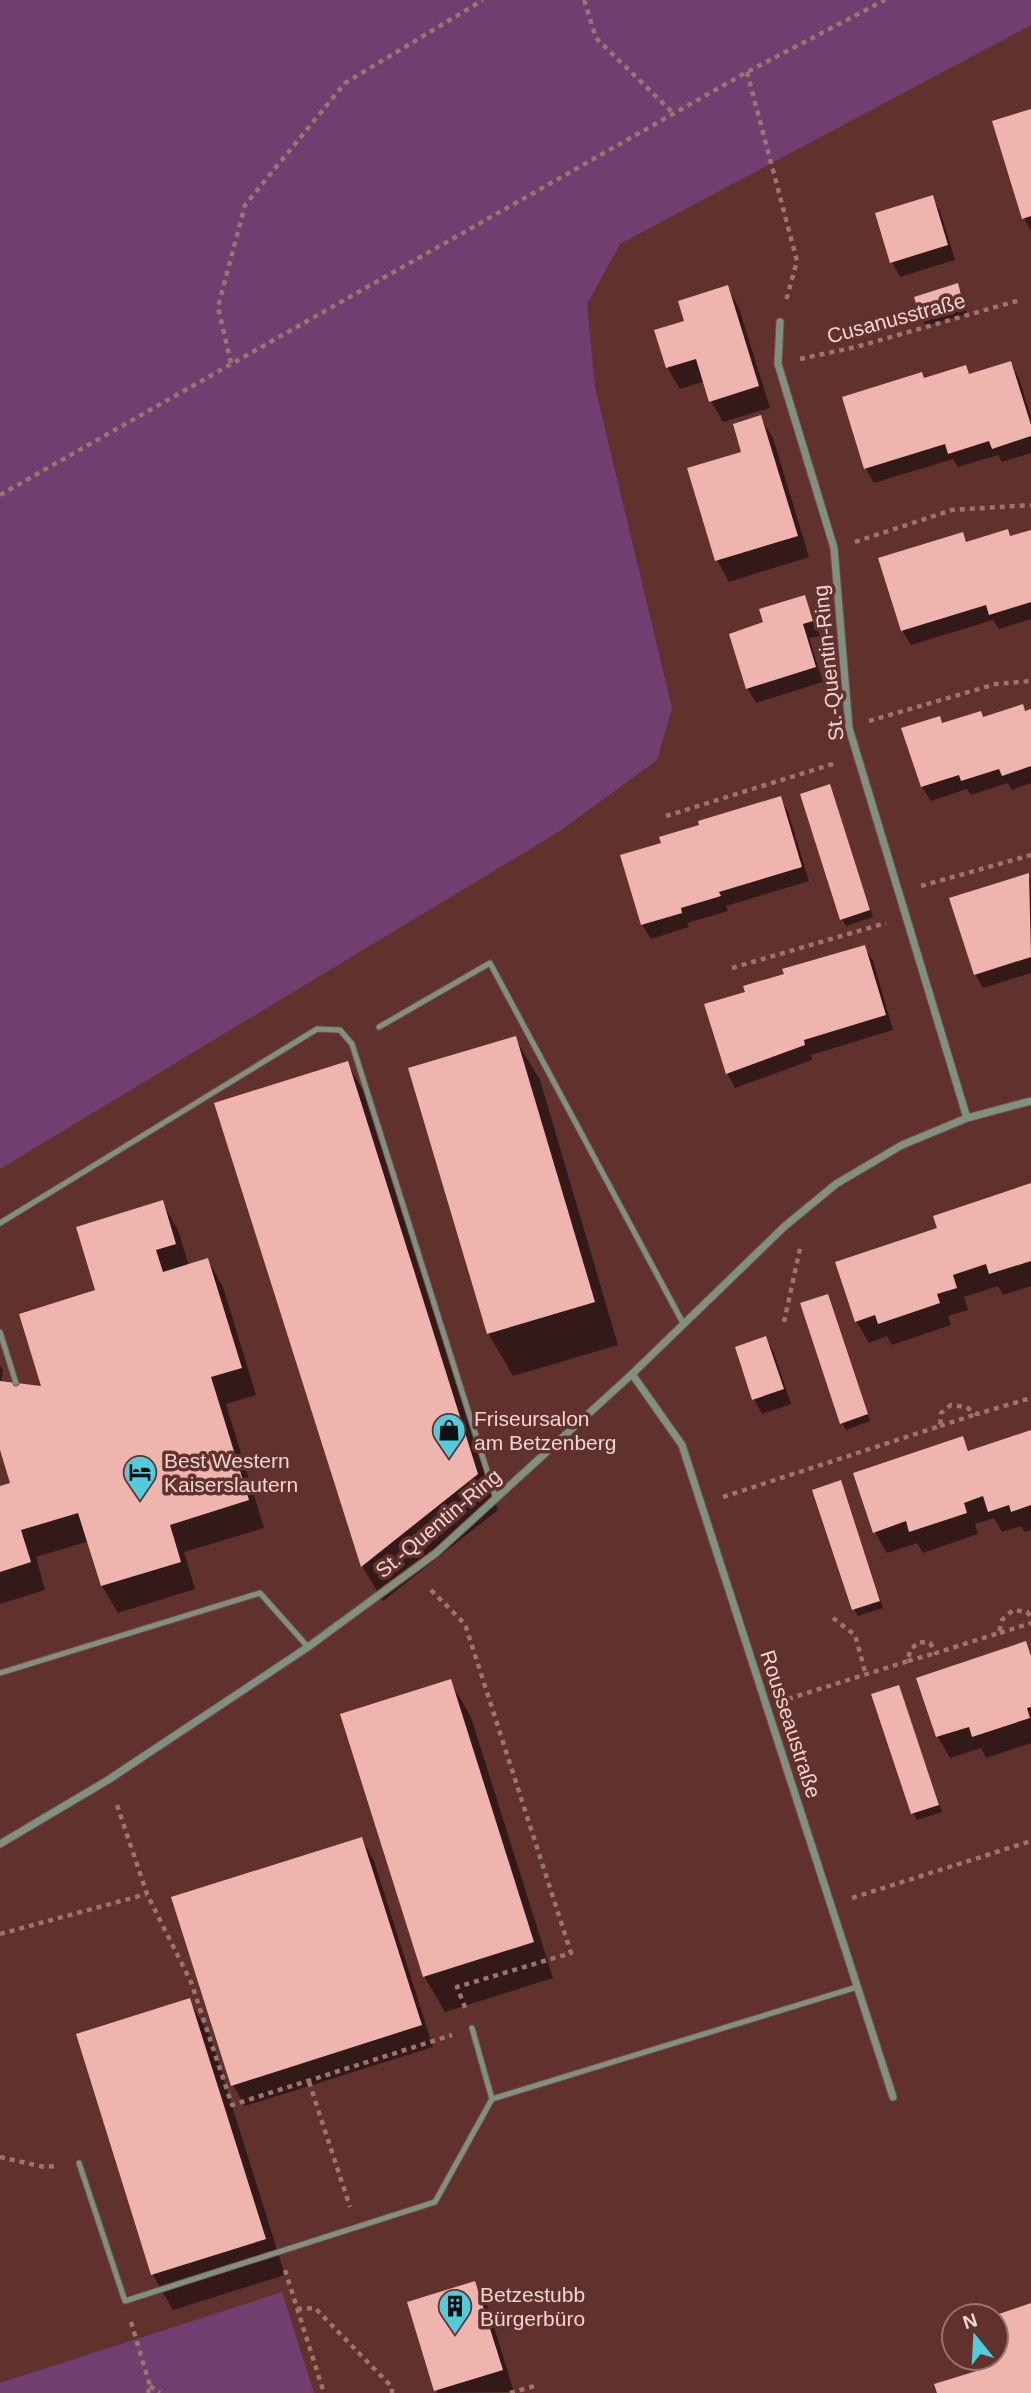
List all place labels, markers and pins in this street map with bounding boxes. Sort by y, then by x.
place label: Friseursalon am Betzenberg [474,1407,616,1454]
shop icon: Friseursalon am Betzenberg [430,1411,468,1460]
place label: Best Western Kaiserslautern [164,1449,298,1496]
hotel icon: Best Western Kaiserslautern [121,1453,159,1502]
place label: Betzestubb Bürgerbüro [480,2283,585,2330]
building icon: Betzestubb Bürgerbüro [436,2287,474,2336]

